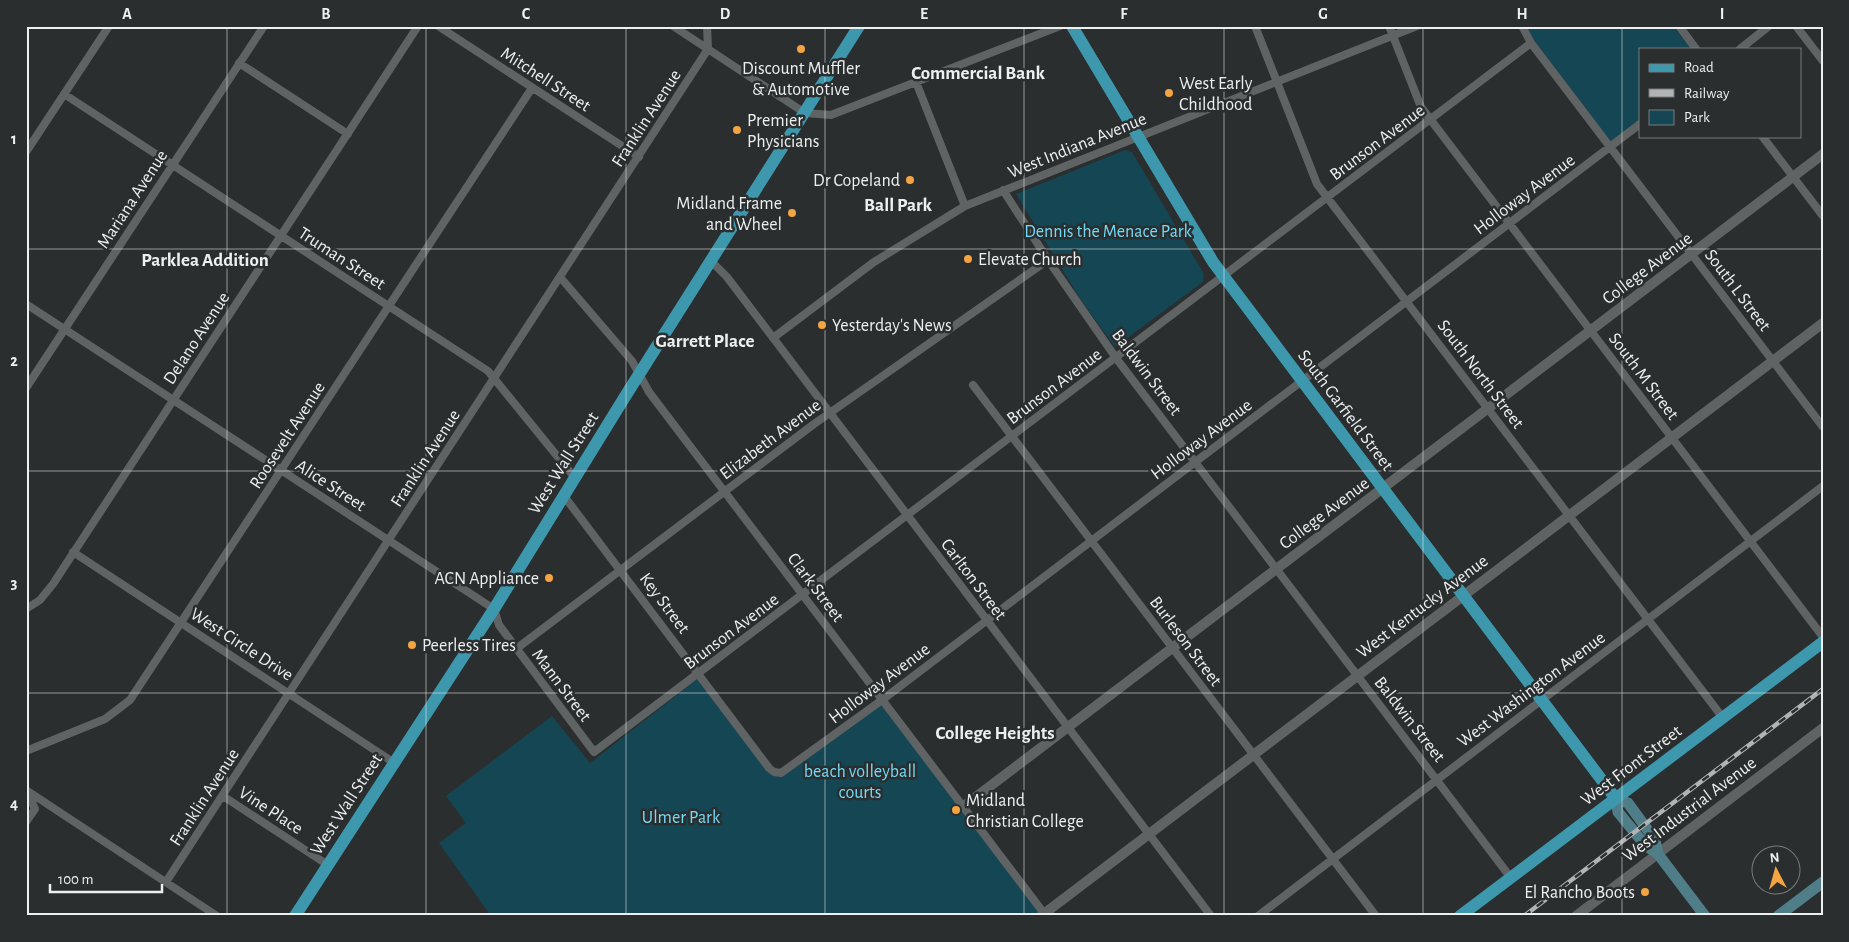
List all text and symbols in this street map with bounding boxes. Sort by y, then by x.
text: A [122,6,132,22]
text: B [321,6,331,22]
text: C [522,6,531,22]
text: D [720,6,731,22]
text: E [920,6,928,22]
text: F [1120,6,1128,22]
text: G [1318,6,1328,22]
text: H [1516,6,1528,22]
text: I [1720,6,1724,22]
marker: Discount Muffler & Automotive [795,43,807,55]
street label: Mitchell Street [497,44,594,116]
legend [1639,48,1802,138]
place label: Discount Muffler & Automotive [742,60,860,99]
text: Road [1684,60,1714,75]
district label: Commercial Bank [911,64,1045,83]
street label: Franklin Avenue [609,67,685,170]
place label: West Early Childhood [1179,75,1253,114]
text: Railway [1684,86,1730,101]
marker: West Early Childhood [1163,87,1175,99]
street label: Brunson Avenue [1327,101,1428,184]
street label: West Indiana Avenue [1006,110,1149,182]
text: Park [1684,110,1710,125]
place label: Premier Physicians [747,112,819,151]
marker: Premier Physicians [731,124,743,136]
text: 1 [11,131,17,147]
street label: Mariana Avenue [94,147,171,252]
street label: Holloway Avenue [1471,151,1578,238]
place label: Dr Copeland [813,172,900,190]
marker: Dr Copeland [904,174,916,186]
place label: Midland Frame and Wheel [676,195,782,234]
district label: Ball Park [864,196,933,215]
marker: Midland Frame and Wheel [786,207,798,219]
park label: Dennis the Menace Park [1024,223,1193,241]
street label: Truman Street [295,224,388,294]
street label: College Avenue [1599,229,1696,308]
street label: South L Street [1701,246,1774,335]
district label: Parklea Addition [141,251,269,270]
place label: Elevate Church [978,251,1082,269]
marker: Elevate Church [962,253,974,265]
street label: Delano Avenue [160,289,233,388]
place label: Yesterday's News [832,317,952,335]
street label: South North Street [1434,317,1527,433]
marker: Yesterday's News [816,319,828,331]
street label: Baldwin Street [1108,326,1184,419]
street label: South M Street [1605,330,1682,424]
district label: Garrett Place [655,332,755,351]
street label: Brunson Avenue [1004,345,1105,428]
street label: South Garfield Street [1294,347,1397,475]
text: 2 [10,353,18,369]
street label: Roosevelt Avenue [247,379,329,492]
street label: Elizabeth Avenue [717,396,824,483]
street label: Holloway Avenue [1148,396,1255,483]
street label: Franklin Avenue [388,407,464,510]
street label: West Wall Street [525,409,603,518]
street label: Alice Street [292,457,369,515]
street label: College Avenue [1276,474,1373,553]
street label: Carlton Street [937,536,1010,624]
street label: Clark Street [784,550,847,626]
street label: West Kentucky Avenue [1354,552,1492,662]
place label: ACN Appliance [434,570,539,588]
street label: Key Street [636,570,693,637]
marker: ACN Appliance [543,572,555,584]
text: 3 [11,575,18,591]
street label: Brunson Avenue [681,590,782,673]
street label: Burleson Street [1146,593,1225,690]
street label: West Circle Drive [187,605,296,685]
street label: West Washington Avenue [1454,629,1609,751]
place label: Peerless Tires [422,637,516,655]
marker: Peerless Tires [406,639,418,651]
street label: Holloway Avenue [826,640,933,727]
street label: Mann Street [528,646,594,726]
street label: Baldwin Street [1370,674,1448,766]
street label: West Front Street [1578,722,1686,809]
district label: College Heights [935,724,1055,743]
street label: Franklin Avenue [167,746,243,849]
street label: West Wall Street [308,751,386,858]
street label: West Industrial Avenue [1619,754,1760,866]
park label: beach volleyball courts [804,763,916,802]
street label: Vine Place [235,784,306,838]
place label: Midland Christian College [966,792,1084,831]
text: 4 [10,796,18,812]
marker: Midland Christian College [950,804,962,816]
park label: Ulmer Park [642,809,721,827]
north arrow [1752,844,1802,894]
text: N [1769,851,1780,866]
scale bar [50,862,162,894]
text: 100 m [58,872,93,887]
place label: El Rancho Boots [1524,884,1635,902]
marker: El Rancho Boots [1639,886,1651,898]

